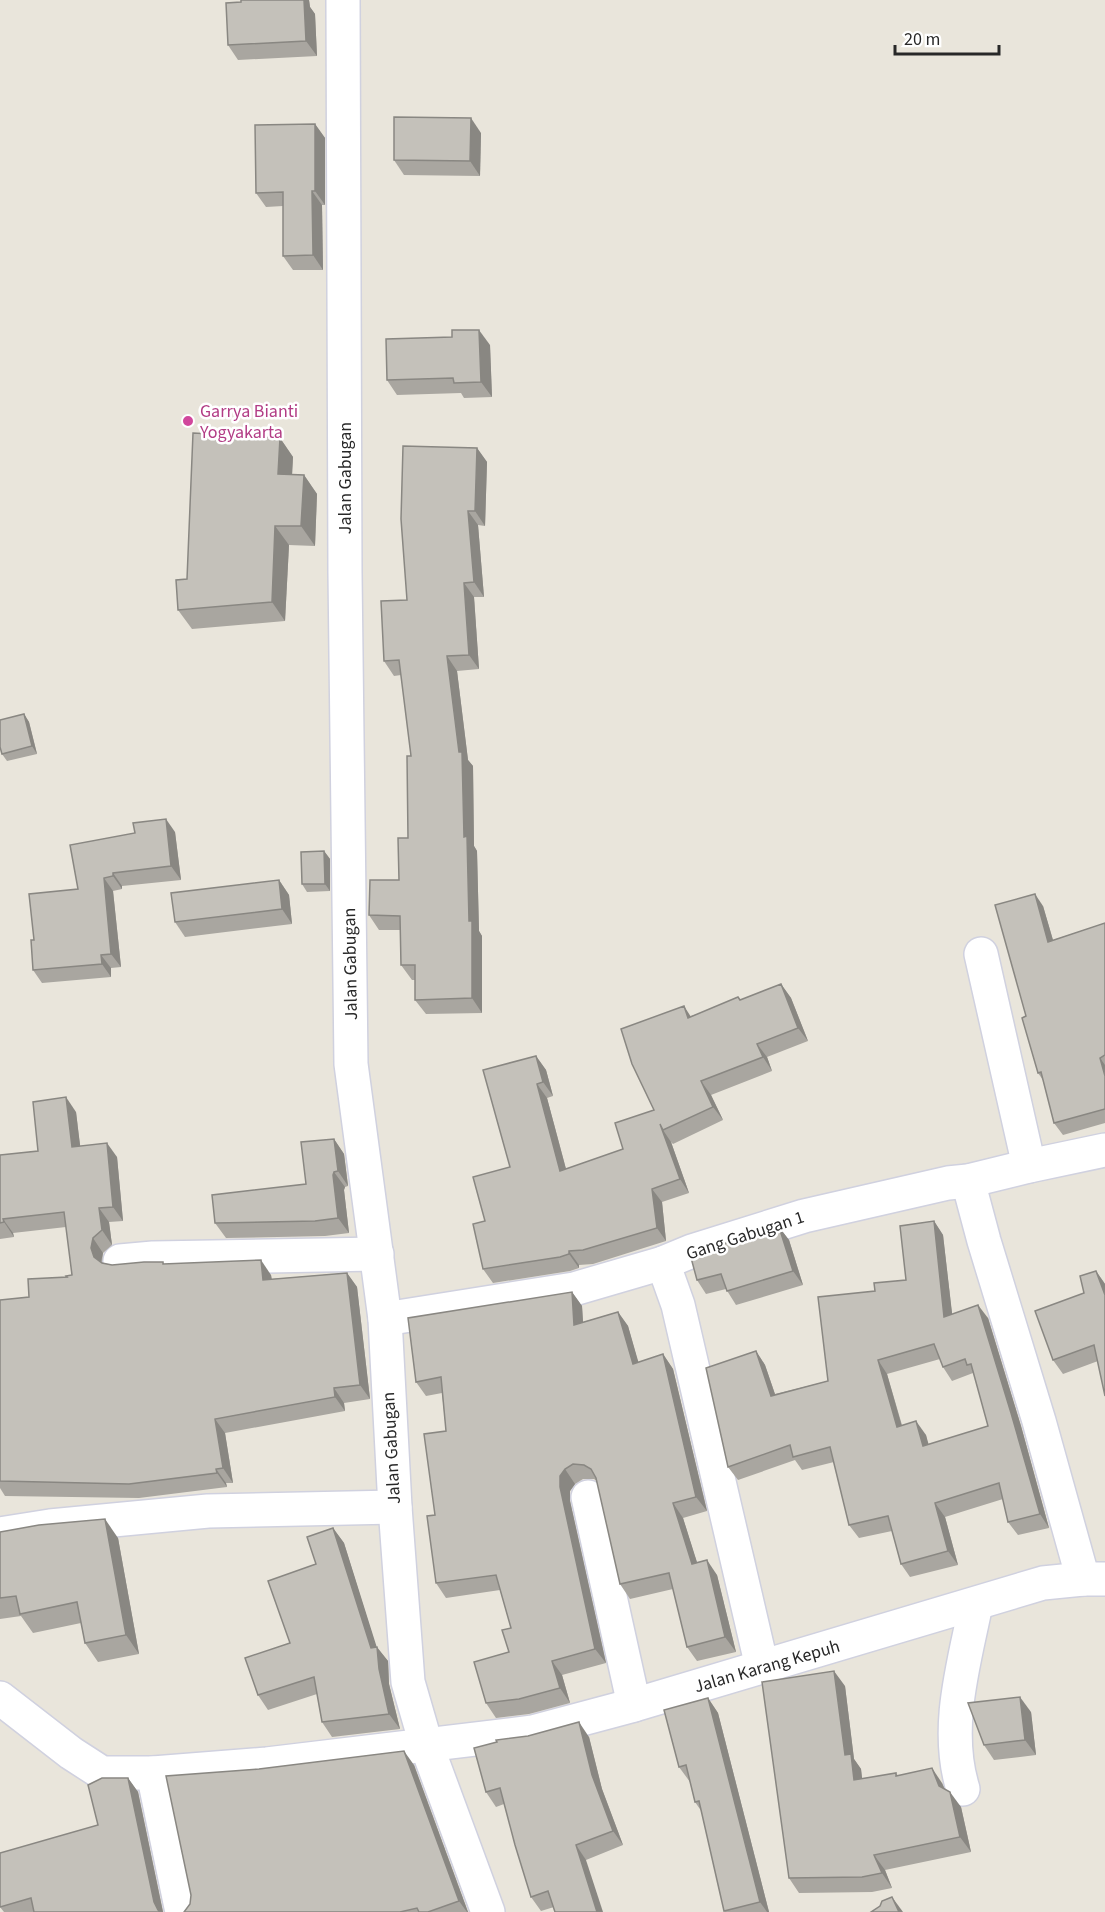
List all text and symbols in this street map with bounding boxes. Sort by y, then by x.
scale bar [895,18,998,56]
text: 20 m [904,27,940,52]
place label: Garrya Bianti Yogyakarta [199,399,298,445]
marker: Garrya Bianti Yogyakarta [181,414,195,428]
street label: Jalan Gabugan [333,422,358,534]
street label: Jalan Gabugan [337,908,364,1020]
street label: Gang Gabugan 1 [683,1205,807,1266]
street label: Jalan Gabugan [376,1391,407,1505]
street label: Jalan Karang Kepuh [691,1634,843,1699]

